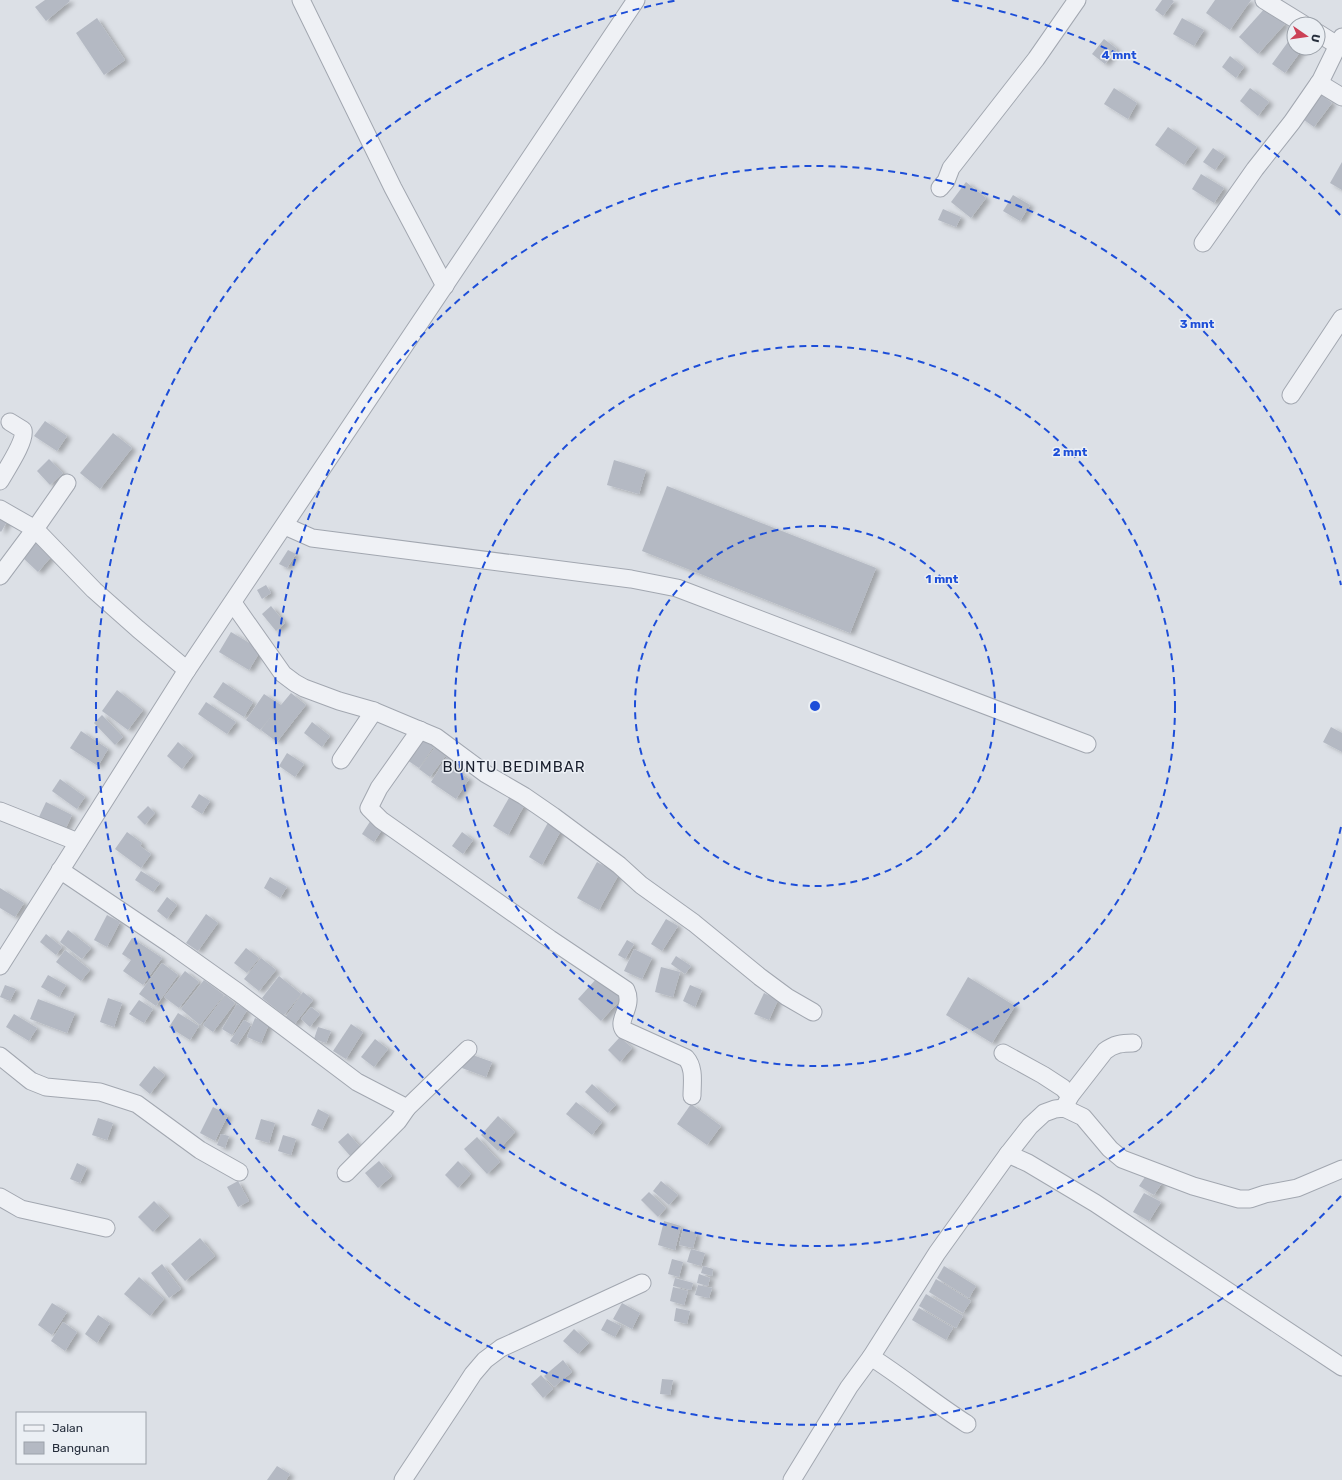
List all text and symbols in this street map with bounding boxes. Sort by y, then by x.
north arrow [1286,16,1326,56]
text: U [1308,33,1322,44]
text: 4 mnt [1102,48,1137,62]
text: 3 mnt [1180,317,1215,331]
text: 2 mnt [1053,445,1088,459]
text: 1 mnt [926,572,959,586]
centre of rings [808,699,822,713]
district label: BUNTU BEDIMBAR [442,758,586,776]
legend [16,1412,146,1464]
text: Jalan [52,1421,83,1435]
text: Bangunan [52,1441,109,1455]

